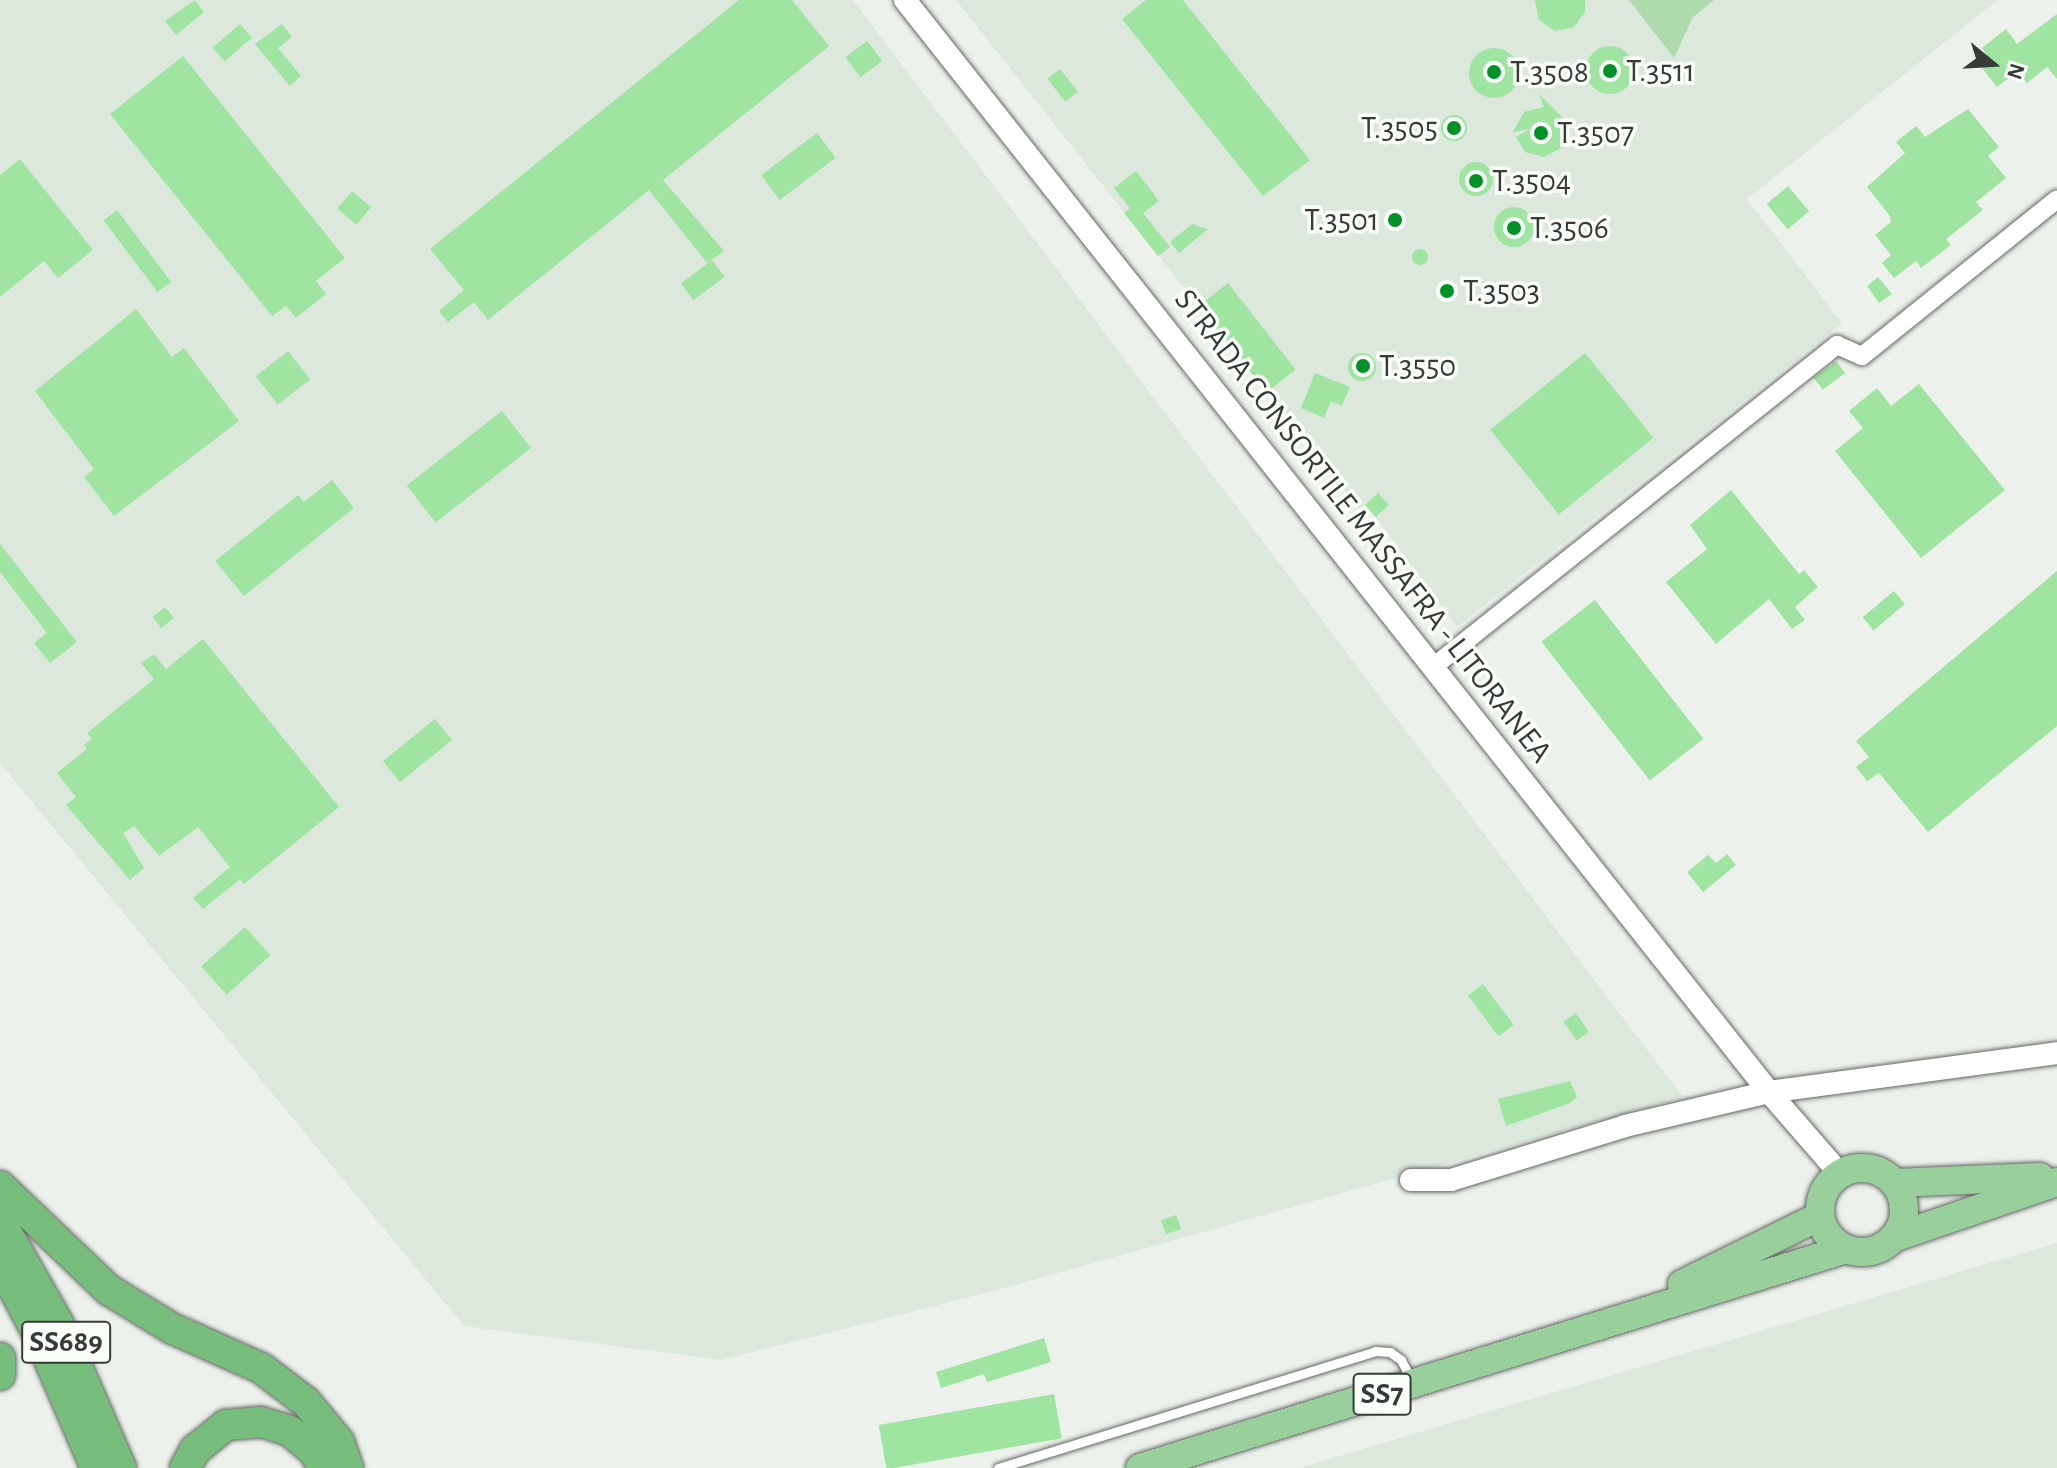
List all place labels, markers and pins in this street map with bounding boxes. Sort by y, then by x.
place label: T.3511 [1626,52,1695,90]
place label: T.3508 [1510,53,1589,91]
marker: T.3511 [1601,62,1619,80]
marker: T.3508 [1485,63,1503,81]
place label: T.3505 [1361,109,1438,147]
place label: T.3507 [1557,114,1634,152]
marker: T.3505 [1445,119,1463,137]
marker: T.3507 [1532,124,1550,142]
place label: T.3504 [1492,162,1571,200]
marker: T.3504 [1467,172,1485,190]
place label: T.3501 [1304,201,1379,239]
place label: T.3506 [1530,209,1609,247]
marker: T.3501 [1386,211,1404,229]
marker: T.3506 [1505,219,1523,237]
place label: T.3503 [1463,272,1540,310]
marker: T.3503 [1438,282,1456,300]
place label: T.3550 [1379,347,1456,385]
marker: T.3550 [1354,357,1372,375]

